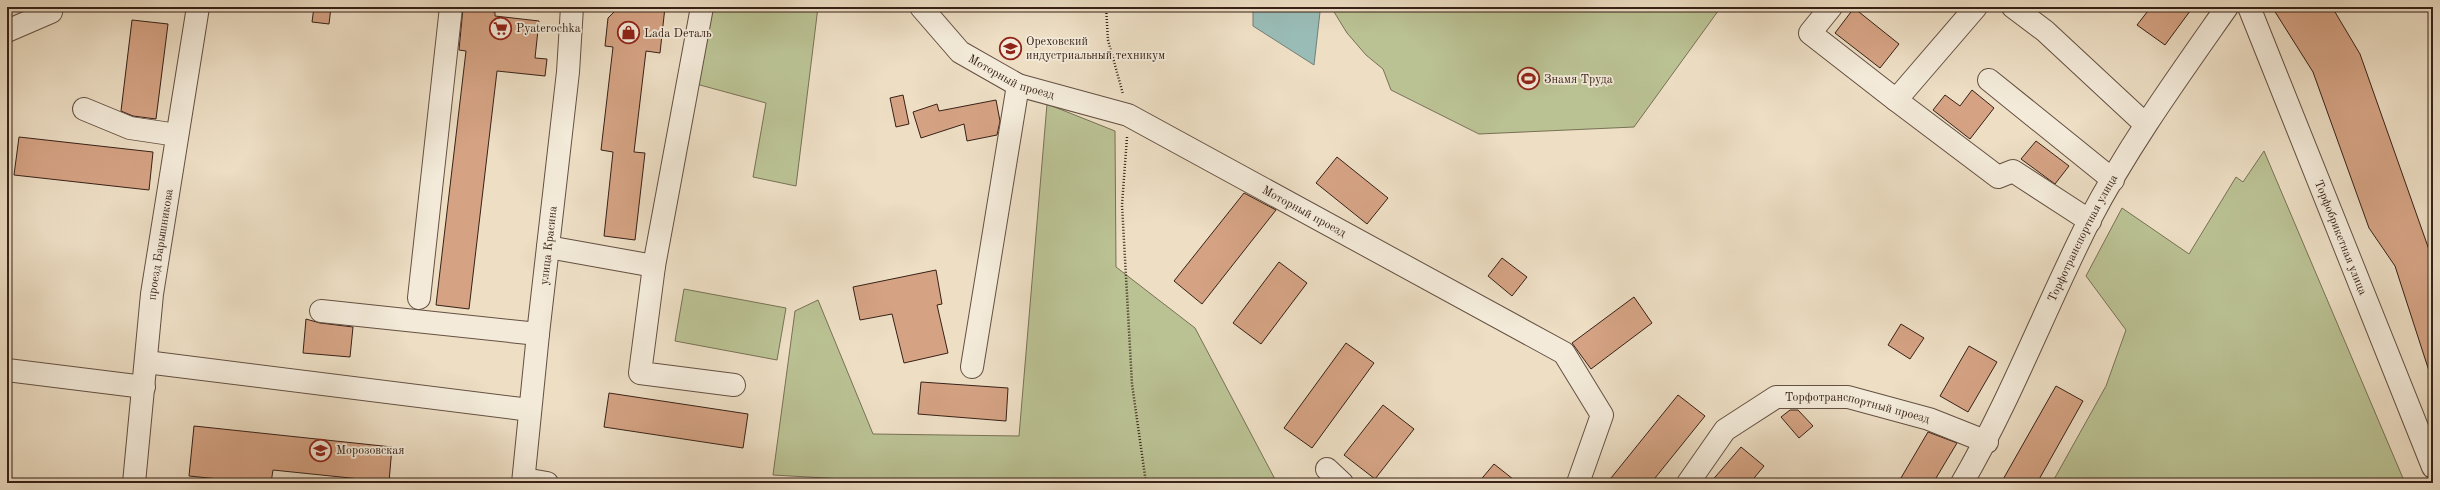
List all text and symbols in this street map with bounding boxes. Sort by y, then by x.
supermarket icon: Pyaterochka [487,15,513,41]
shop icon: Lada Dеталь [616,20,642,46]
place label: Pyaterochka [516,23,581,35]
place label: Lada Dеталь [644,28,712,40]
school or university icon: Ореховский индустриальный техникум [998,35,1024,61]
place label: Ореховский индустриальный техникум [1026,36,1165,62]
street label: Моторный проезд [966,53,1056,102]
sports icon: Знамя Труда [1515,66,1541,92]
place label: Знамя Труда [1544,74,1613,86]
street label: Торфотранспортная улица [2046,173,2120,304]
street label: Торфобрикетная улица [2312,178,2369,297]
street label: Моторный проезд [1260,184,1348,240]
street label: проезд Барышникова [146,188,176,301]
street label: улица Красина [539,205,560,285]
street label: Торфотранспортный проезд [1785,392,1931,426]
school or university icon: Морозовская [308,437,334,463]
place label: Морозовская [336,445,405,457]

